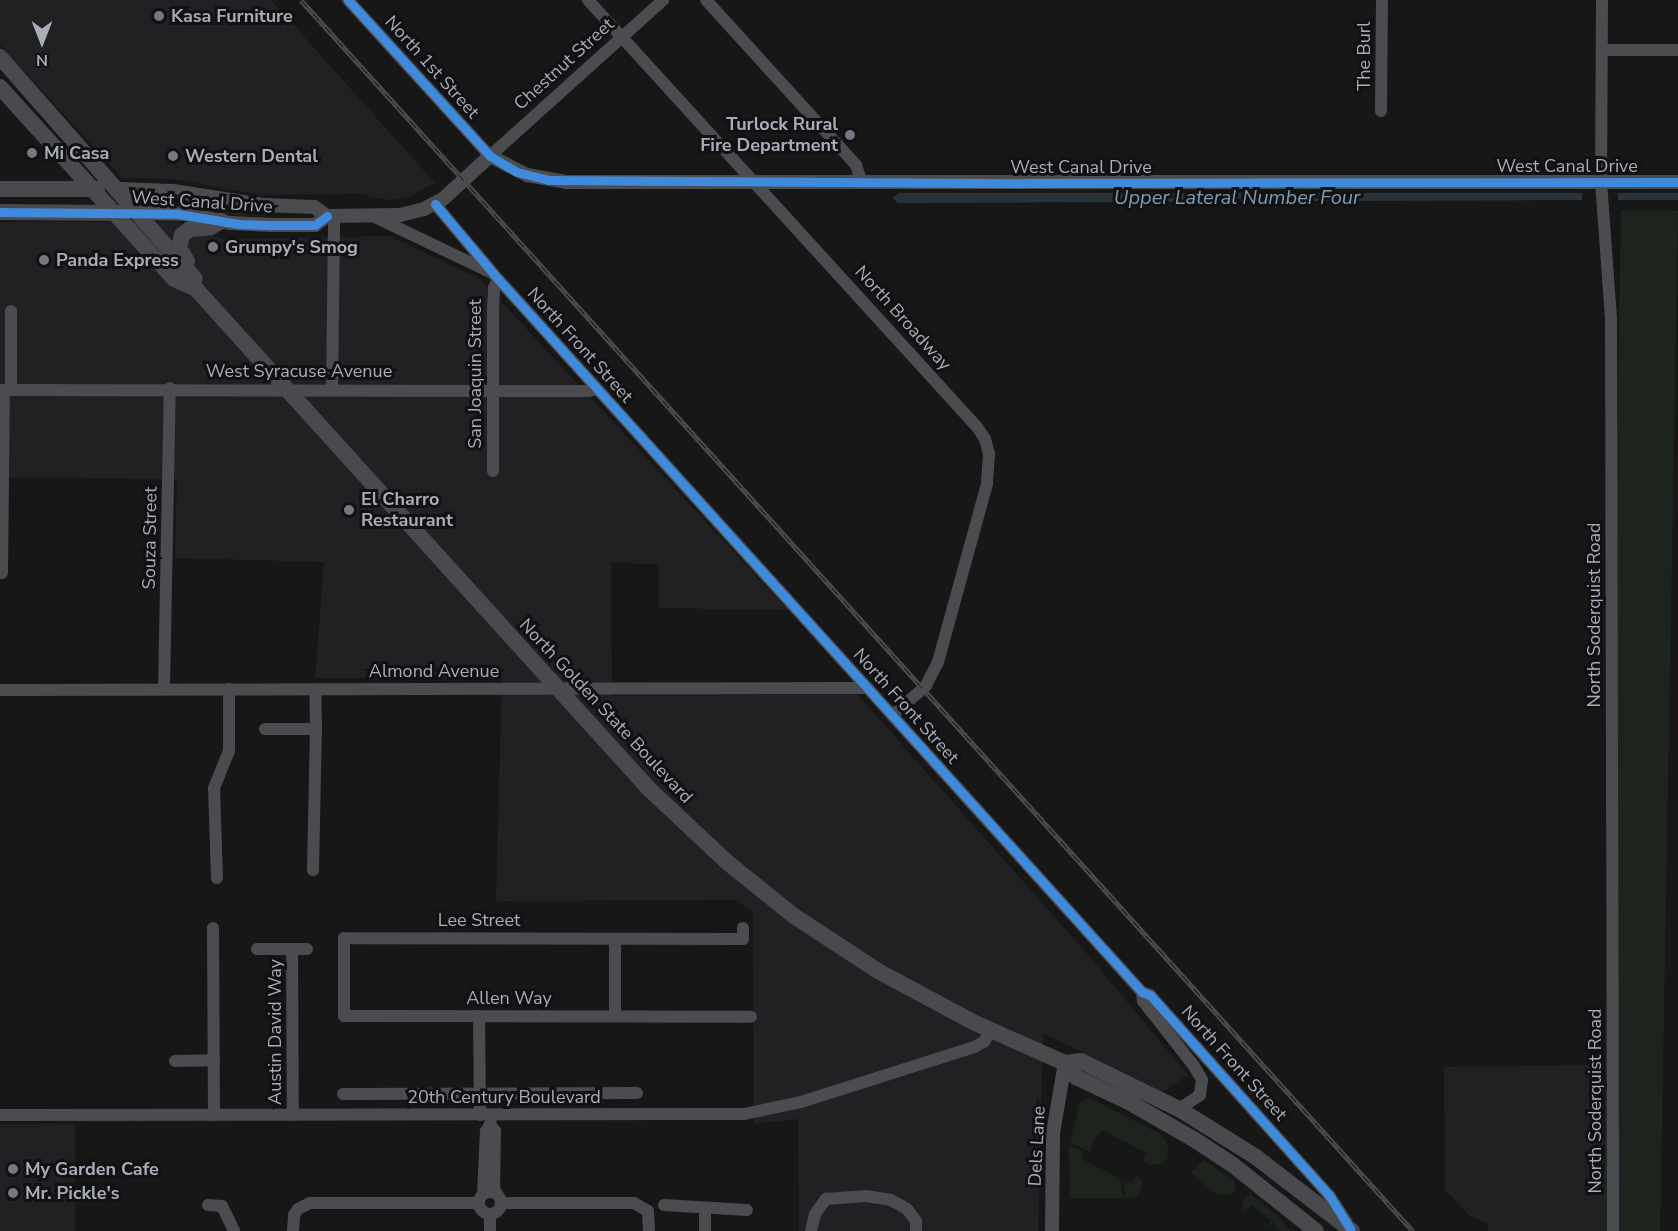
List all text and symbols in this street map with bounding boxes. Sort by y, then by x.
place label: Kasa Furniture [171,5,293,27]
marker: Kasa Furniture [152,9,166,23]
street label: North 1st Street [380,11,484,123]
north arrow [12,12,72,72]
street label: Chestnut Street [510,13,618,115]
street label: The Burl [1353,21,1375,91]
text: N [36,49,48,71]
place label: Turlock Rural Fire Department [700,114,838,156]
marker: Turlock Rural Fire Department [843,128,857,142]
place label: Mi Casa [44,142,109,164]
place label: Western Dental [185,145,318,167]
marker: Mi Casa [25,146,39,160]
marker: Western Dental [166,149,180,163]
street label: West Canal Drive [1496,155,1638,177]
street label: West Canal Drive [1010,156,1152,178]
water label: Upper Lateral Number Four [1114,185,1360,209]
street label: West Canal Drive [131,186,273,218]
place label: Grumpy's Smog [225,236,358,258]
marker: Grumpy's Smog [206,240,220,254]
place label: Panda Express [56,249,179,271]
marker: Panda Express [37,253,51,267]
street label: North Broadway [850,261,956,375]
street label: North Front Street [523,283,637,407]
street label: San Joaquin Street [464,299,486,449]
street label: West Syracuse Avenue [206,360,392,382]
street label: Souza Street [138,486,162,590]
place label: El Charro Restaurant [361,489,453,532]
marker: El Charro Restaurant [342,503,356,517]
street label: North Soderquist Road [1583,522,1605,708]
street label: North Golden State Boulevard [515,614,697,808]
street label: North Front Street [849,644,963,768]
street label: Almond Avenue [369,660,499,682]
street label: Lee Street [438,909,520,931]
street label: Austin David Way [264,959,286,1105]
street label: Allen Way [466,987,552,1009]
street label: North Front Street [1177,1001,1291,1125]
street label: North Soderquist Road [1584,1008,1606,1194]
street label: 20th Century Boulevard [407,1086,601,1108]
street label: Dels Lane [1024,1105,1050,1187]
place label: My Garden Cafe [25,1158,159,1180]
marker: My Garden Cafe [6,1162,20,1176]
place label: Mr. Pickle's [25,1182,120,1204]
marker: Mr. Pickle's [6,1186,20,1200]

